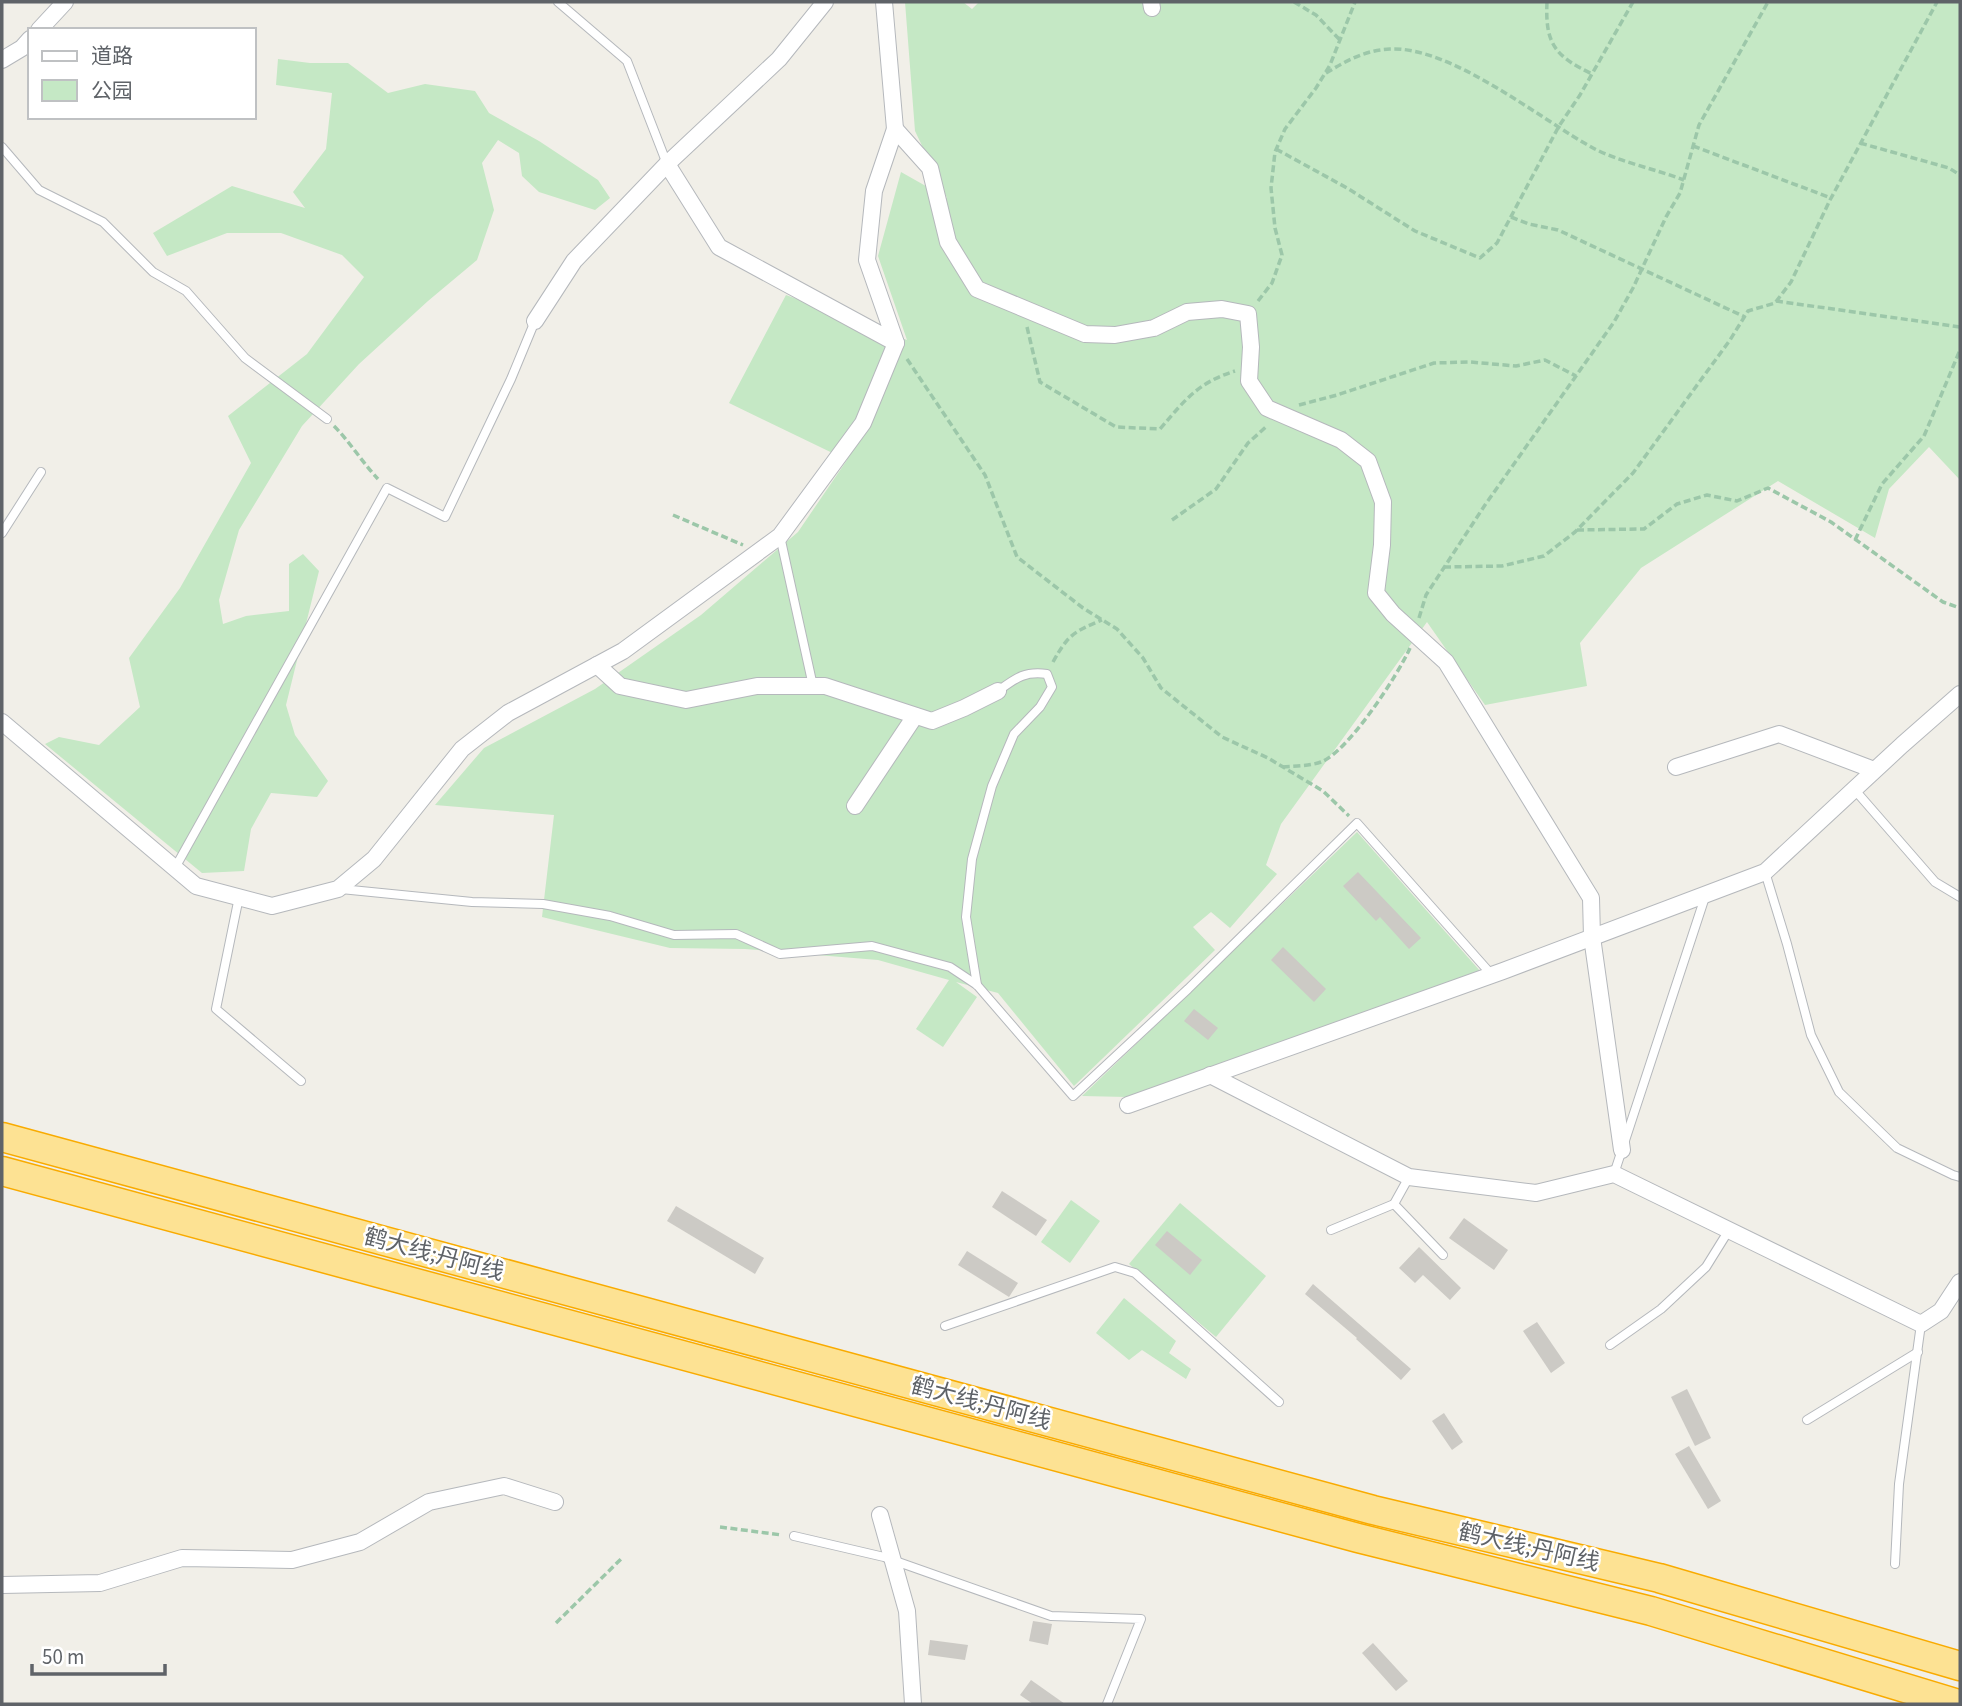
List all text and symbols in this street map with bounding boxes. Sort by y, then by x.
legend [28,28,256,119]
text: 道路 [91,41,133,71]
text: 公园 [91,76,133,106]
street label: 鹤大线;丹阿线 [360,1219,508,1289]
street label: 鹤大线;丹阿线 [907,1368,1055,1438]
street label: 鹤大线;丹阿线 [1455,1515,1603,1579]
scale bar [32,1632,164,1676]
text: 50 m [42,1642,84,1672]

